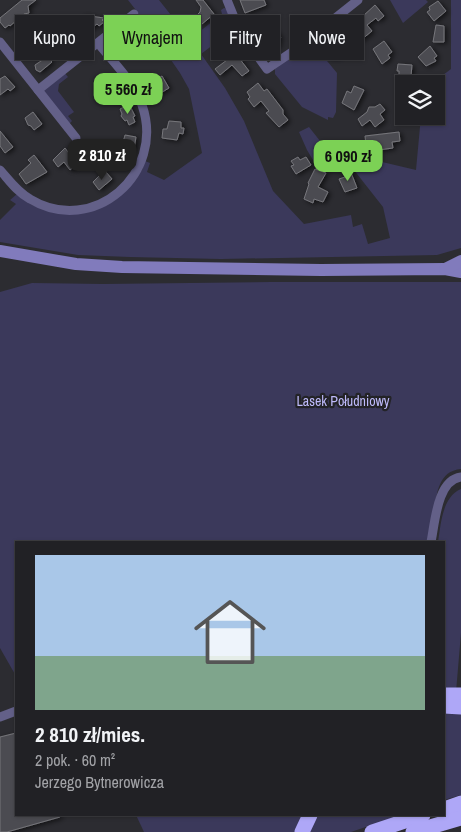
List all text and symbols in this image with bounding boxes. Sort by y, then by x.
chip: Kupno [15,15,94,60]
chip: Wynajem [104,15,201,60]
chip: Filtry [211,15,280,60]
chip: Nowe [290,15,364,60]
pin: 5 560 zł [76,72,180,115]
map controls [395,75,445,125]
button: layers [395,75,445,125]
text: 5 560 zł [105,78,151,100]
pin: 2 810 zł [50,138,154,181]
pin: 6 090 zł [296,140,400,182]
text: 2 810 zł [79,144,125,166]
text: 6 090 zł [325,145,371,167]
park label: Lasek Południowy [296,392,390,410]
icon: home [185,587,275,677]
text: 2 810 zł/mies. [35,720,145,749]
text: 2 pok. · 60 m² [35,749,115,771]
text: Jerzego Bytnerowicza [35,771,164,793]

